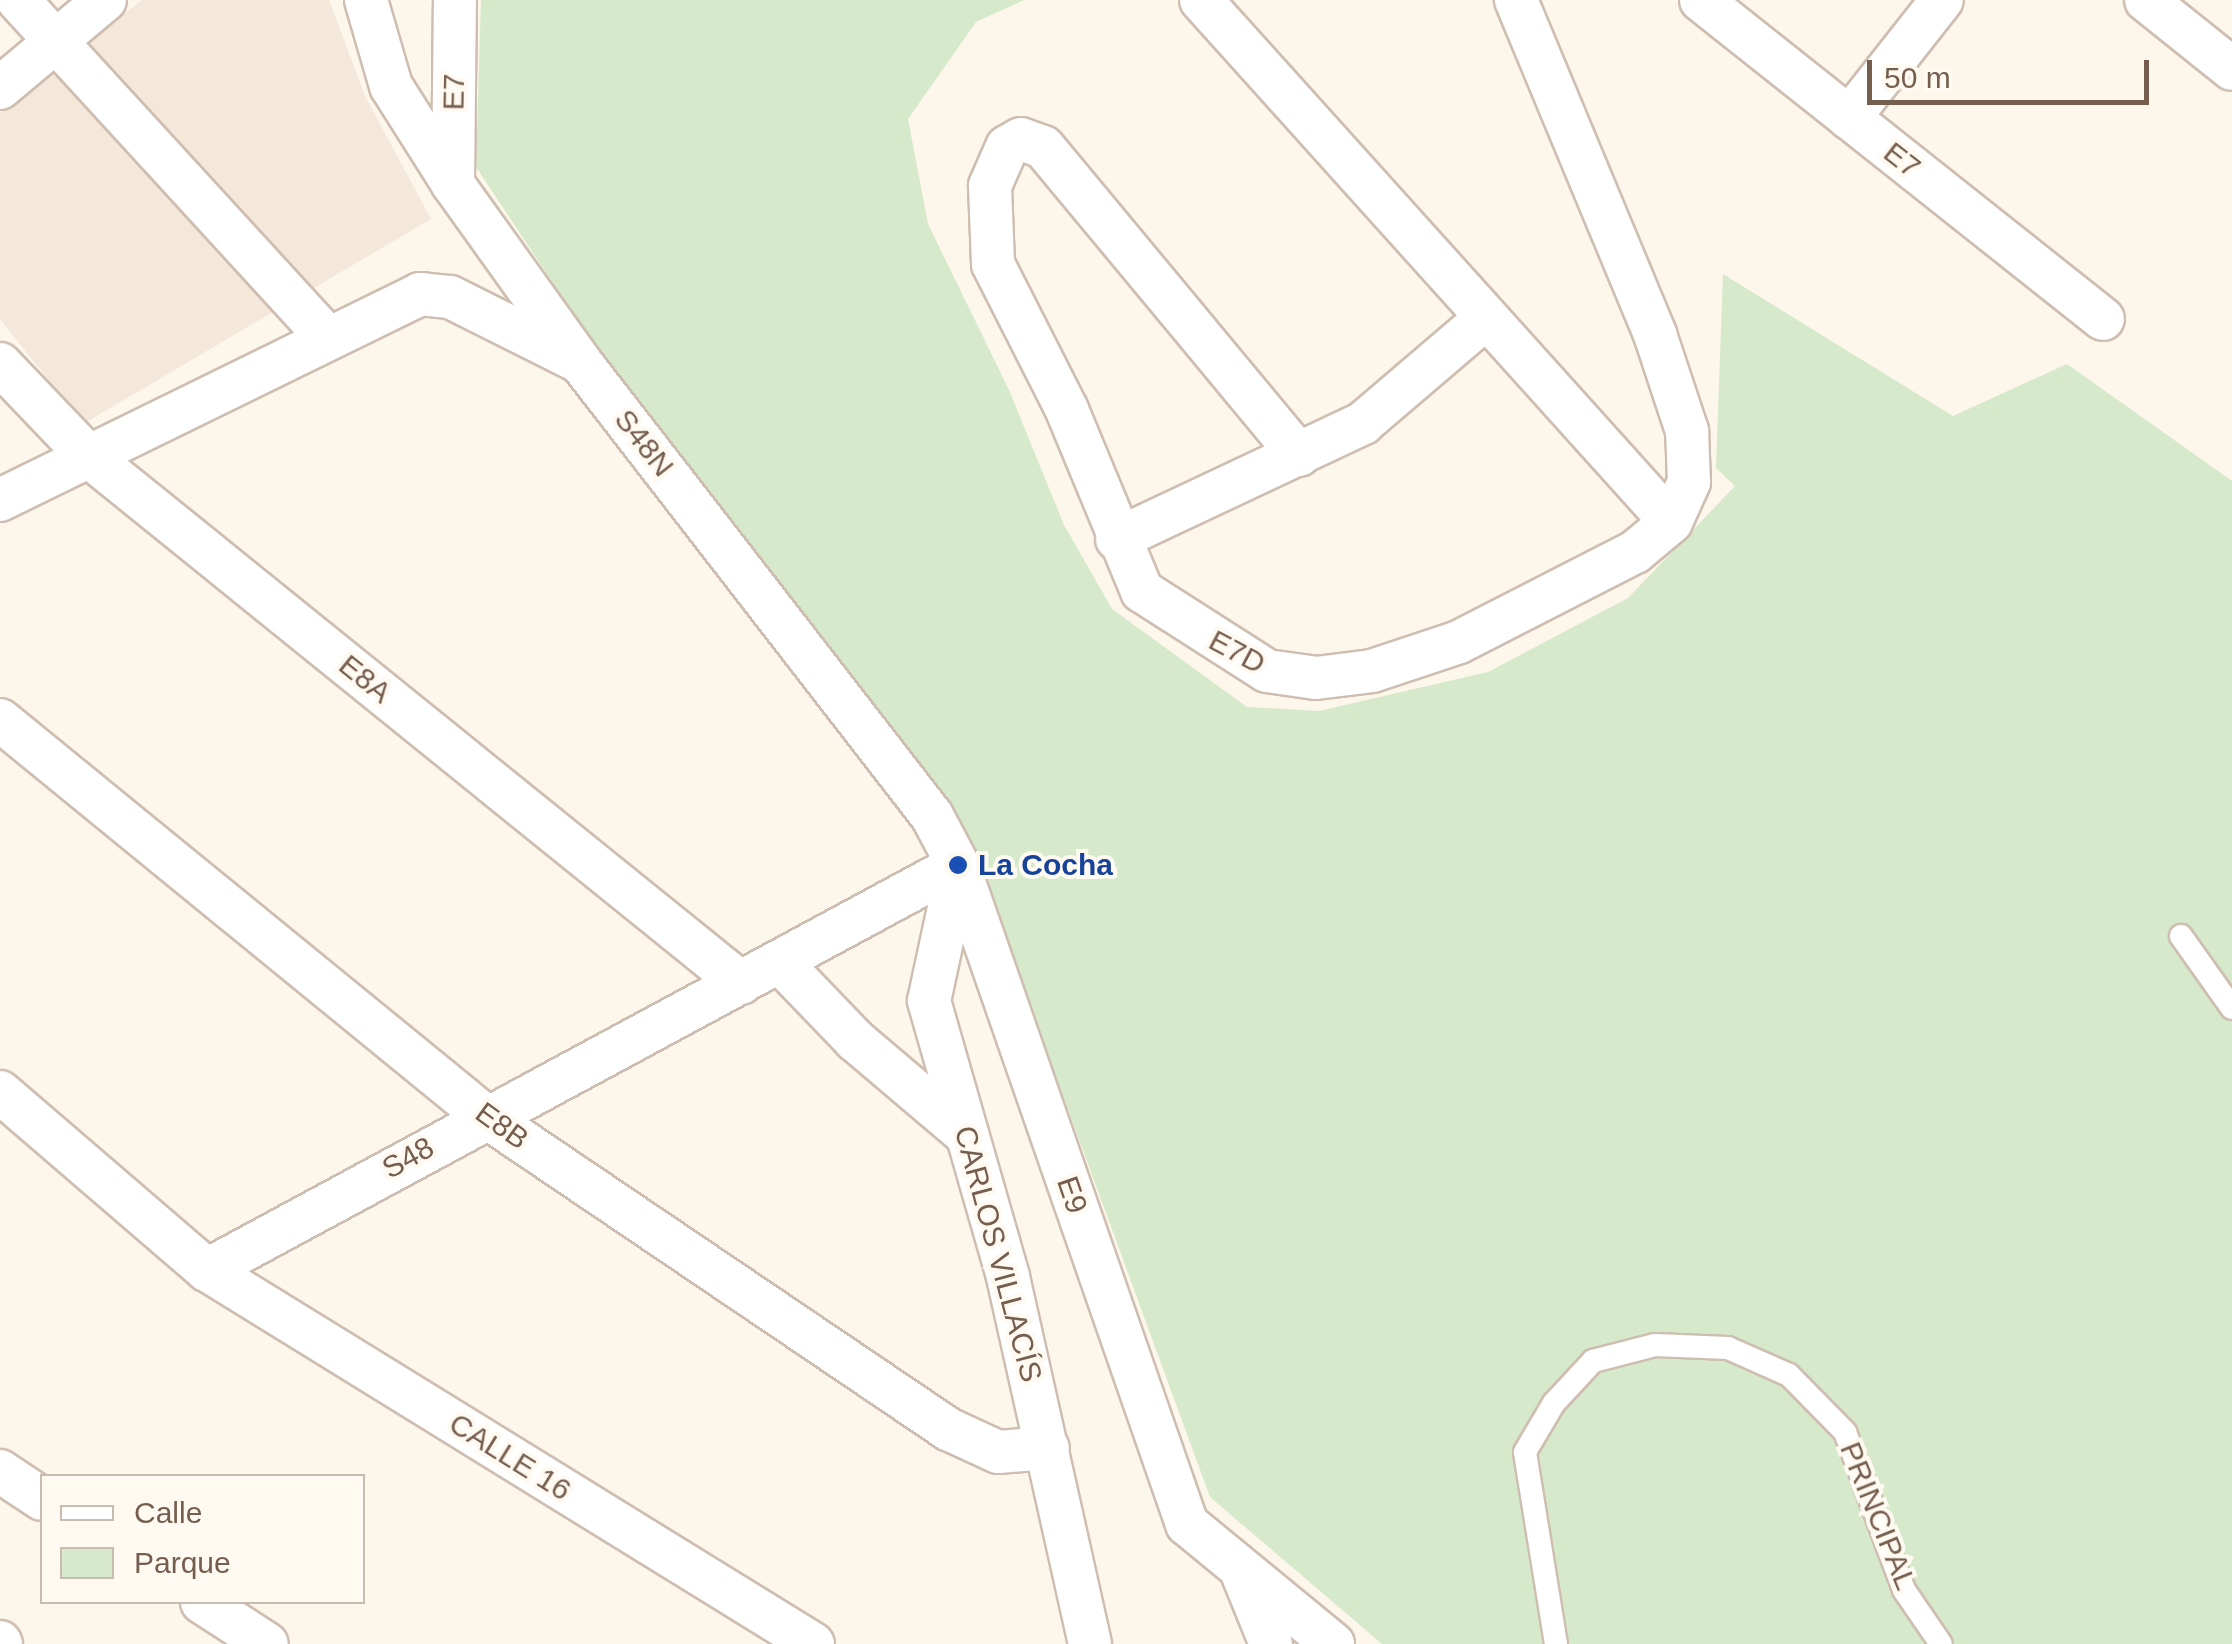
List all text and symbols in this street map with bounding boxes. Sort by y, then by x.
scale bar [1872,40,2154,102]
text: 50 m [1884,61,1951,94]
street label: E7 [436,73,472,111]
street label: E7 [1876,135,1928,185]
street label: S48N [607,402,681,484]
street label: E7D [1203,622,1271,682]
street label: E8A [332,647,398,711]
place label: La Cocha [978,847,1113,883]
marker: La Cocha [947,854,969,876]
street label: E8B [468,1095,536,1157]
street label: CARLOS VILLACÍS [947,1122,1049,1386]
street label: S48 [376,1129,440,1187]
street label: E9 [1049,1172,1095,1218]
street label: CALLE 16 [442,1405,578,1509]
street label: PRINCIPAL [1832,1437,1924,1595]
legend [40,1474,365,1604]
text: Calle [134,1496,202,1529]
text: Parque [134,1546,231,1579]

